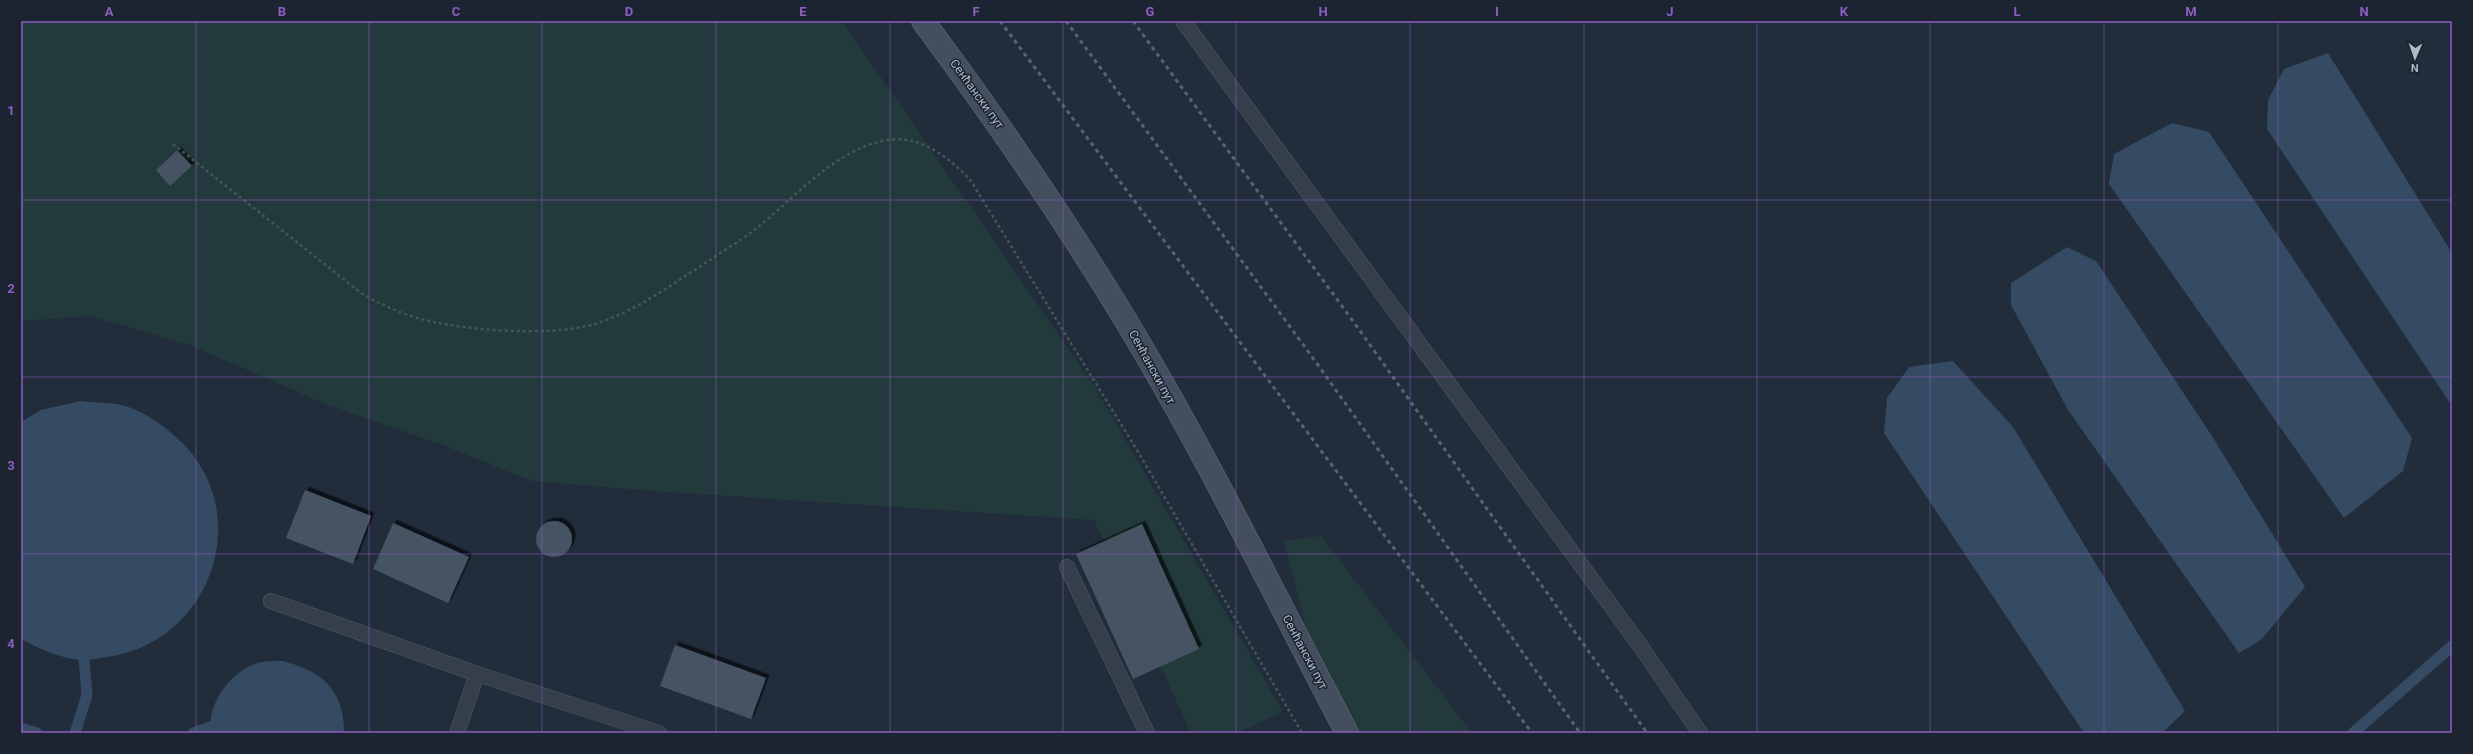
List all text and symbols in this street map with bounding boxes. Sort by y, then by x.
text: A [105,4,114,19]
text: B [278,4,286,19]
text: C [452,4,461,19]
text: D [625,4,633,19]
text: E [799,4,807,19]
text: F [972,4,980,19]
text: G [1146,4,1155,19]
text: H [1318,4,1328,19]
text: I [1495,4,1499,19]
text: J [1666,4,1674,19]
text: K [1840,4,1849,19]
text: L [2013,4,2021,19]
text: M [2185,4,2197,19]
text: N [2359,4,2369,19]
north arrow [2395,38,2435,78]
street label: Сенћански пут [947,57,1007,132]
text: N [2410,61,2419,74]
text: 1 [7,103,15,118]
text: 2 [7,281,15,296]
street label: Сенћански пут [1126,328,1178,407]
text: 3 [7,458,15,473]
street label: Сенћански пут [1279,612,1331,692]
text: 4 [7,636,15,651]

